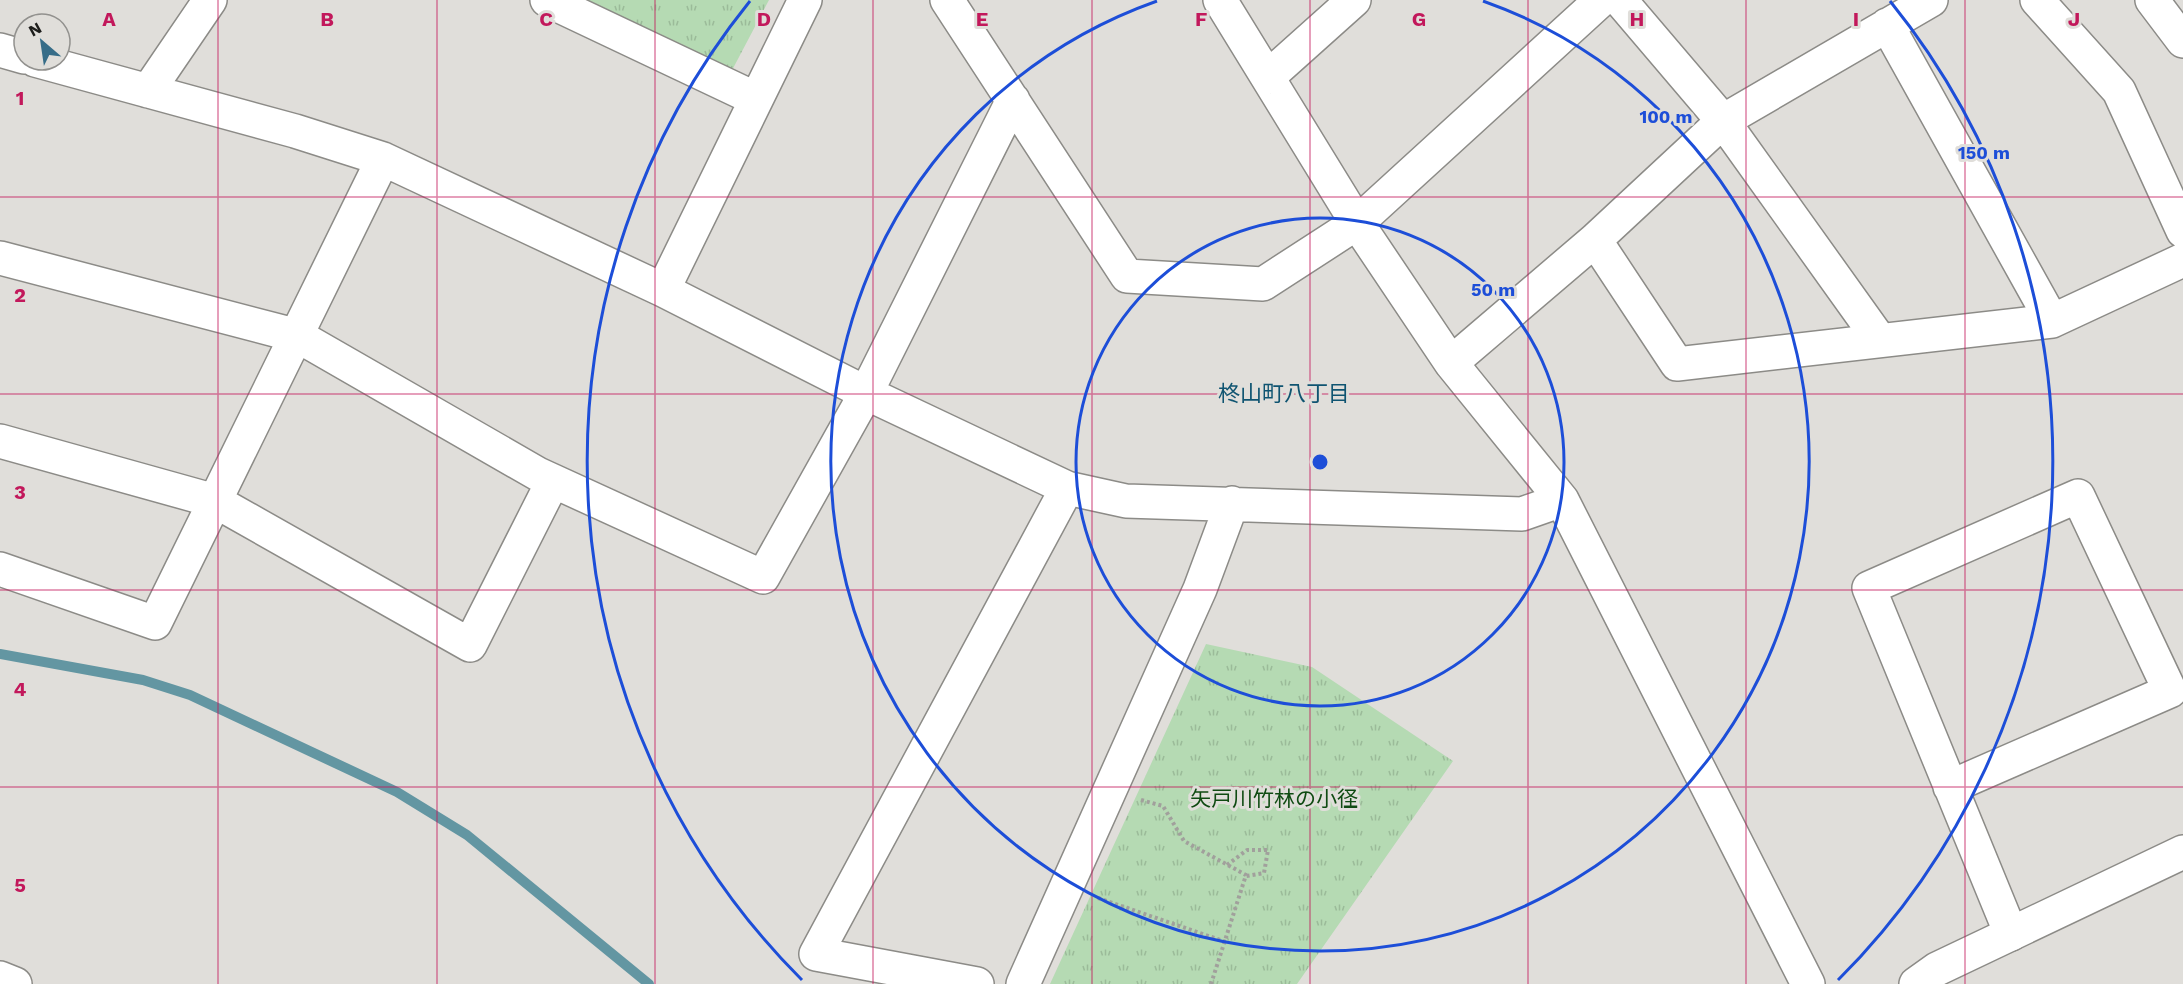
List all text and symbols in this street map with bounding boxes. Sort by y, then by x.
text: A [102,7,116,31]
text: B [320,7,334,31]
text: C [539,7,553,31]
text: D [757,7,771,31]
text: E [976,7,988,31]
text: F [1195,7,1207,31]
text: G [1412,7,1426,31]
text: H [1630,7,1644,31]
text: I [1853,7,1859,31]
text: J [2068,7,2080,31]
north arrow [12,12,72,72]
text: N [25,18,45,41]
text: 1 [16,86,24,110]
text: 100 m [1639,106,1693,127]
text: 150 m [1958,142,2010,163]
text: 50 m [1471,279,1515,300]
text: 2 [14,283,26,307]
district label: 柊山町八丁目 [1218,381,1350,406]
centre of rings [1310,452,1330,472]
text: 3 [14,480,26,504]
text: 4 [14,677,27,701]
park label: 矢戸川竹林の小径 [1190,786,1358,811]
text: 5 [14,873,26,897]

